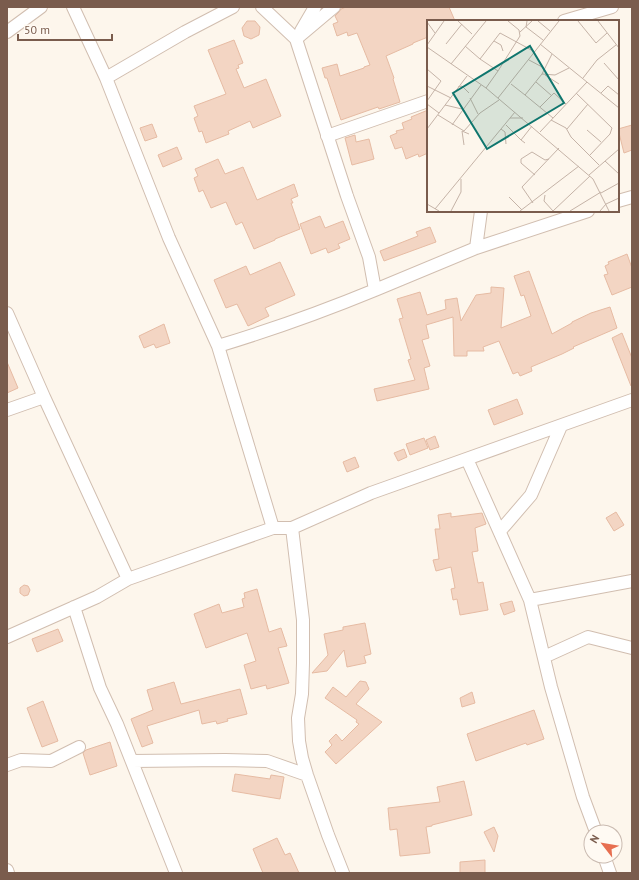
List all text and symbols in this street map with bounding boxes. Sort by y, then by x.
scale bar [18,16,112,42]
inset map [427,20,619,212]
text: 50 m [24,22,50,37]
north arrow [583,824,623,864]
text: N [587,832,602,846]

